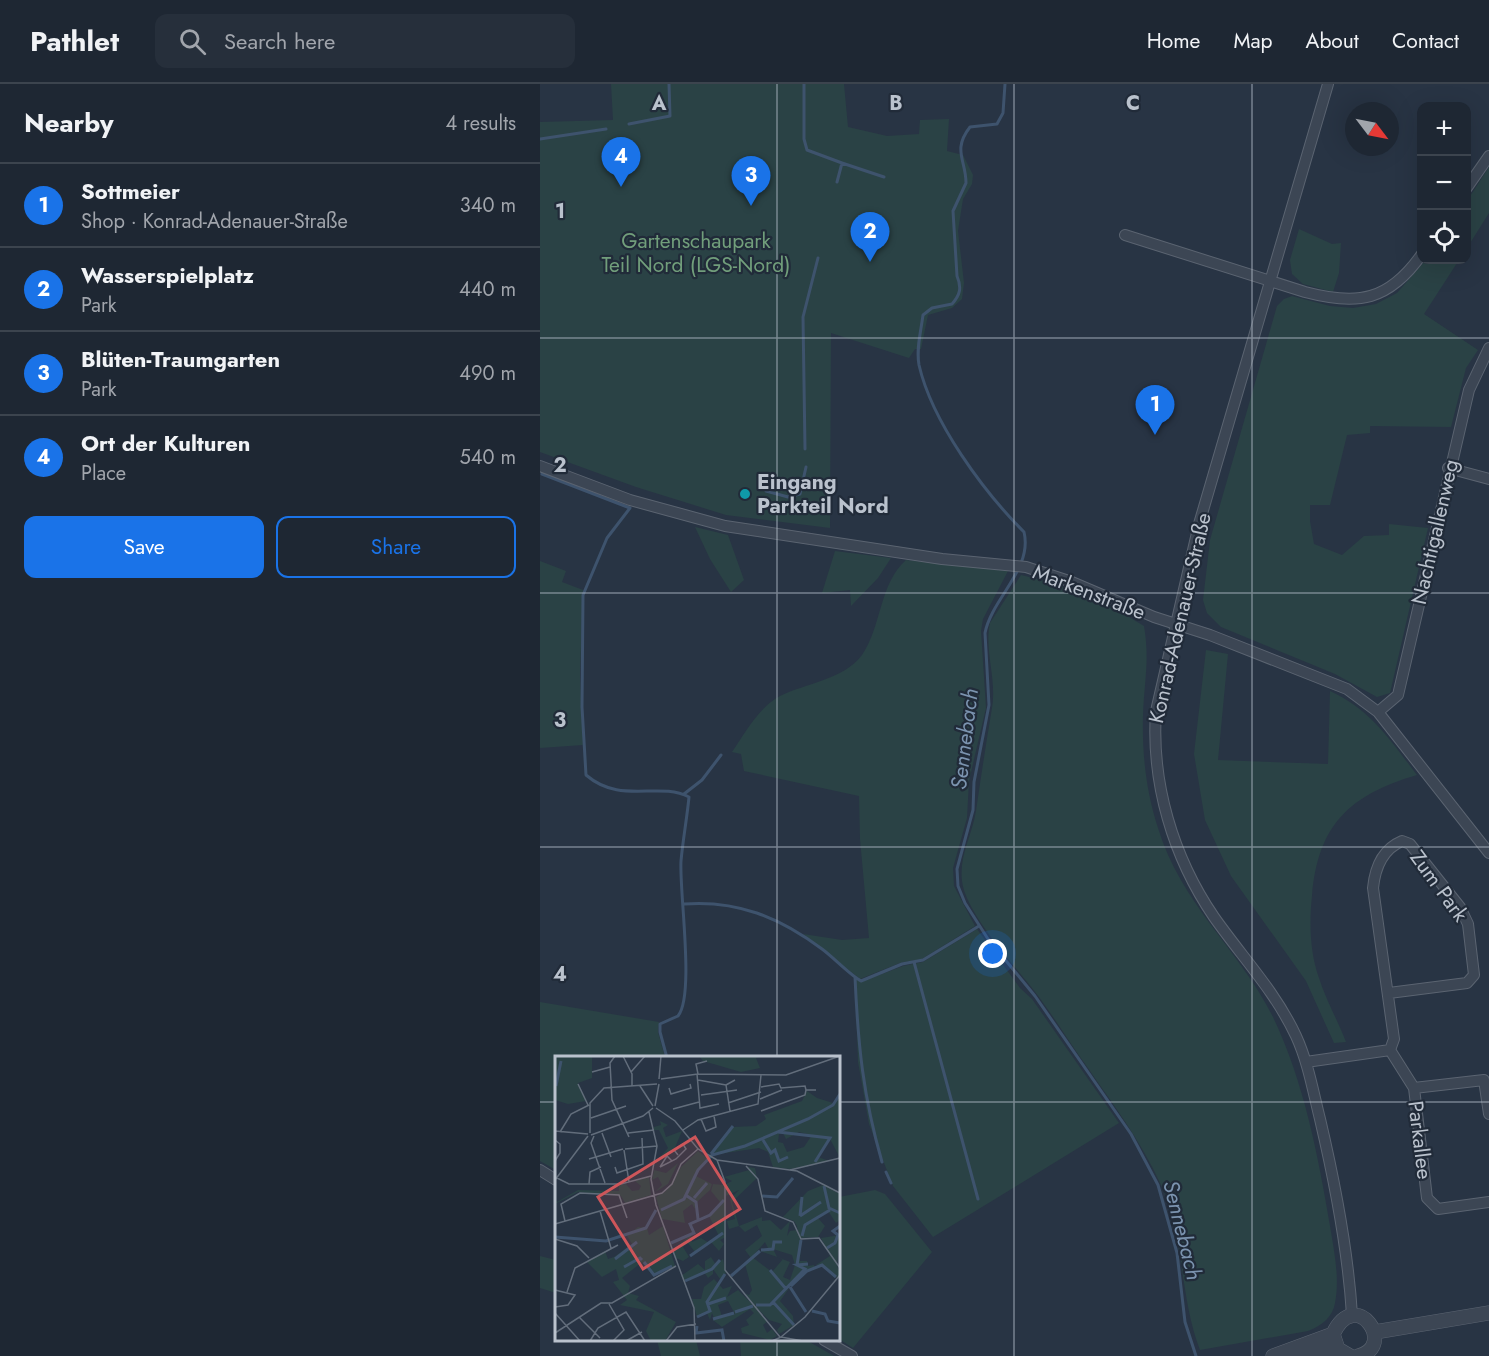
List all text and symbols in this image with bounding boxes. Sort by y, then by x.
search box [155,14,575,68]
text: Pathlet [30,21,119,62]
icon: search [176,25,209,58]
text: Search here [224,25,335,57]
text: Home [1147,26,1200,56]
text: Map [1233,26,1273,56]
text: About [1306,26,1359,56]
text: Contact [1392,26,1459,56]
text: A [651,89,667,118]
text: B [889,89,903,118]
text: C [1126,89,1140,118]
north arrow [1345,102,1399,156]
map controls [1417,102,1471,264]
button: + [1417,102,1471,156]
text: Nearby [24,104,113,142]
text: 4 results [445,109,516,138]
pin: 4 [602,138,640,187]
pin: 3 [732,156,770,206]
button: − [1417,156,1471,210]
text: Sottmeier [81,175,180,207]
text: 1 [38,191,49,220]
text: 340 m [460,191,516,220]
text: 1 [555,197,565,226]
text: Shop · Konrad-Adenauer-Straße [81,207,348,236]
button: locate [1417,210,1471,264]
pin: 2 [850,212,890,262]
park label: Gartenschaupark Teil Nord (LGS-Nord) [601,226,791,280]
text: Wasserspielplatz [81,259,254,291]
text: 2 [37,275,50,304]
text: 440 m [459,275,516,304]
text: Park [81,291,117,320]
text: Blüten-Traumgarten [81,343,280,375]
text: 3 [37,359,50,388]
text: 490 m [459,359,516,388]
text: Park [81,375,117,404]
pin: 1 [1136,386,1174,435]
text: Ort der Kulturen [81,427,250,459]
text: 4 [37,443,50,472]
text: 540 m [459,443,516,472]
text: 2 [553,451,567,480]
street label: Nachtigallenweg [1404,456,1466,608]
text: Place [81,459,126,488]
place label: Eingang Parkteil Nord [757,467,889,521]
marker: Eingang Parkteil Nord [738,487,752,501]
street label: Konrad-Adenauer-Straße [1141,510,1219,726]
button: Save [24,516,264,578]
button: Share [276,516,516,578]
street label: Markenstraße [1028,557,1150,627]
water label: Sennebach [942,687,986,791]
text: 3 [554,706,566,735]
street label: Zum Park [1403,844,1476,929]
your location [978,939,1007,968]
text: 4 [553,960,567,989]
inset map [555,1056,840,1341]
street label: Parkallee [1400,1099,1440,1181]
water label: Sennebach [1155,1177,1211,1283]

